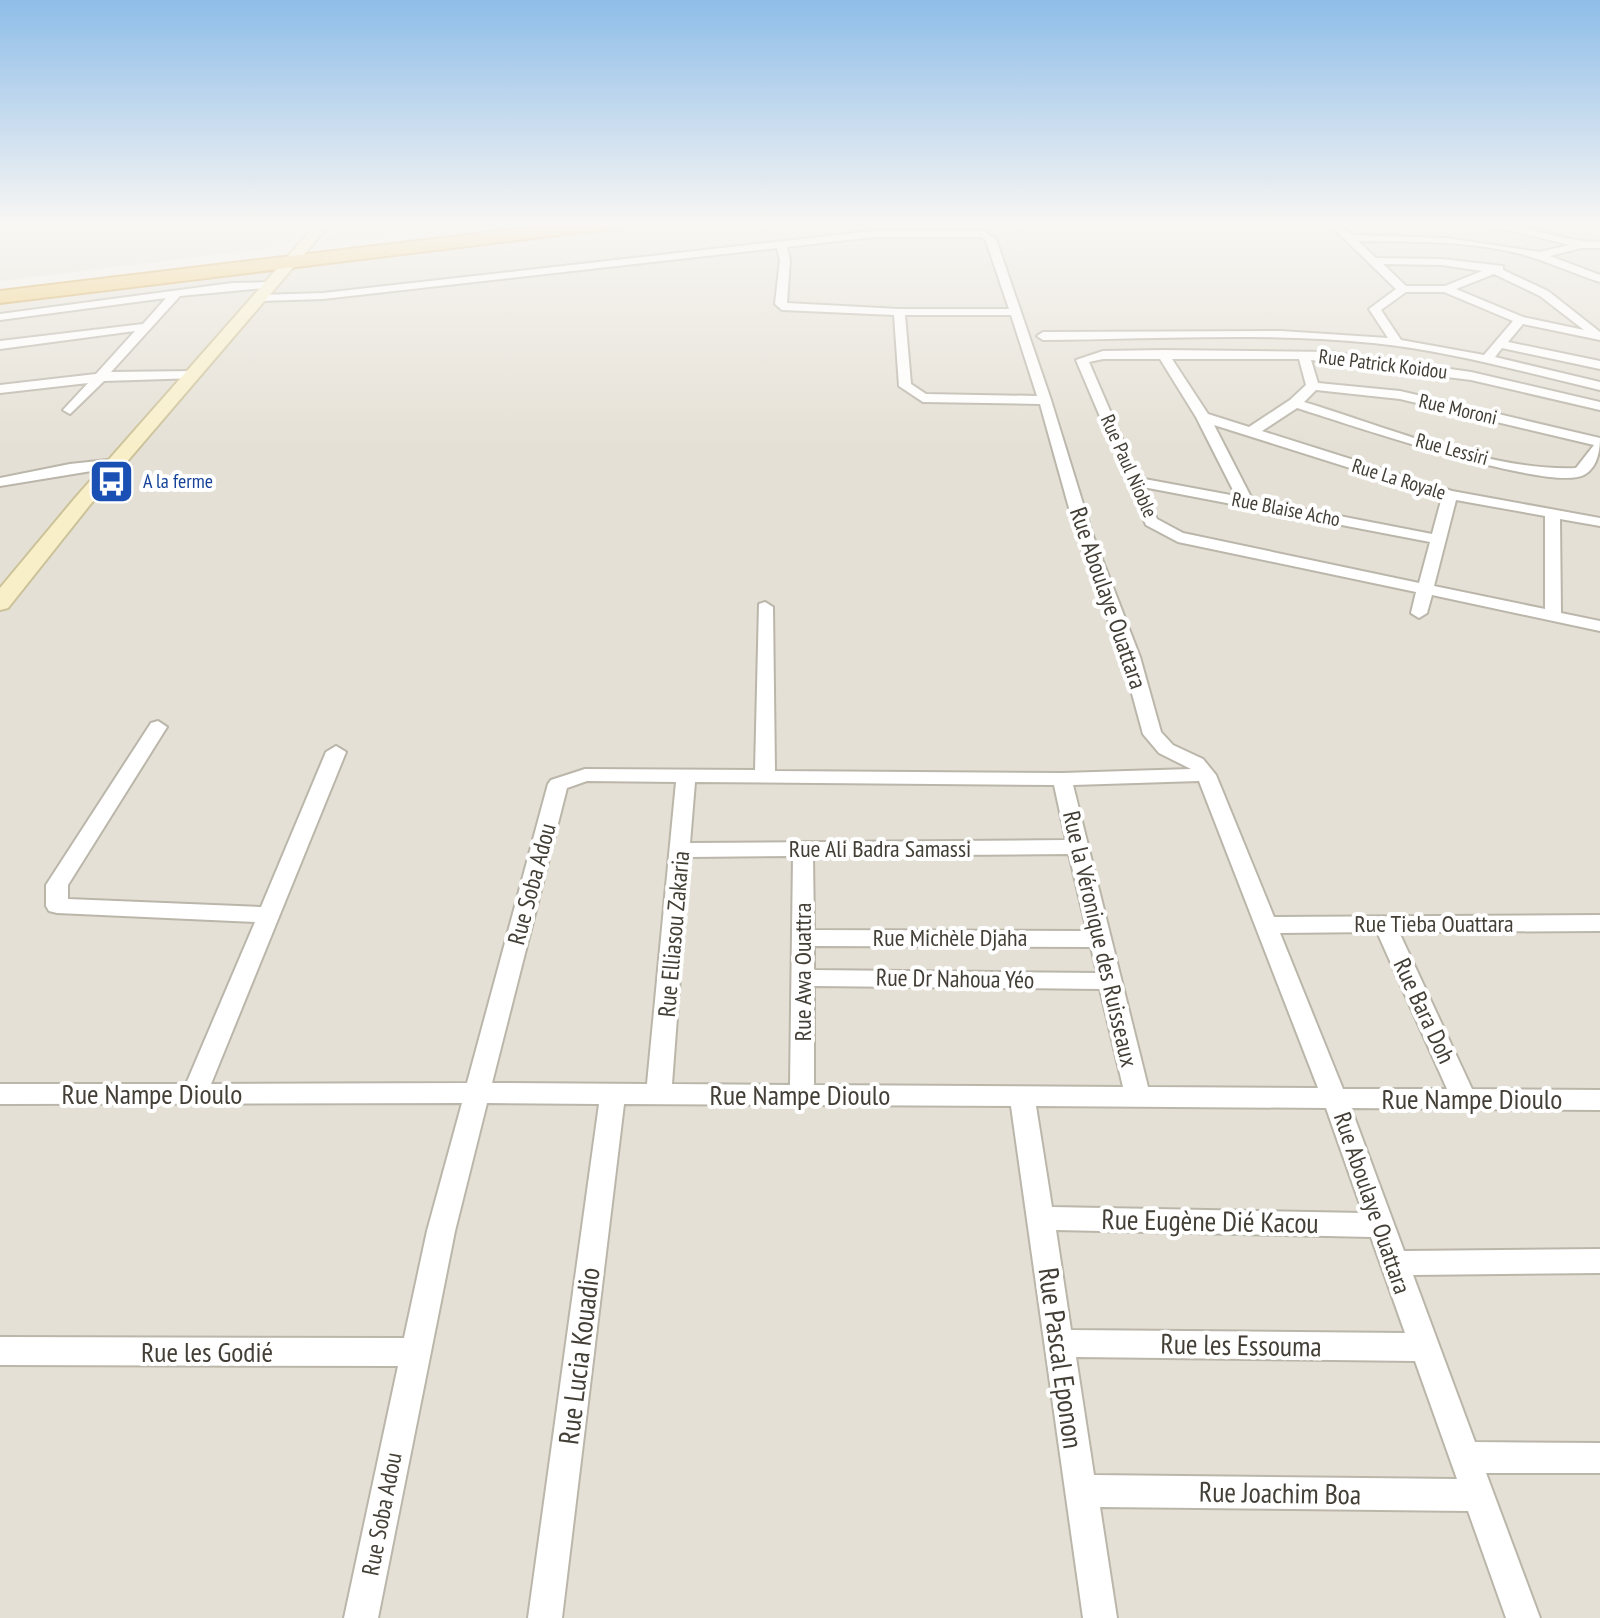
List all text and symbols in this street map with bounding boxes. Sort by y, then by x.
street label: Rue Patrick Koidou [1317,343,1449,385]
street label: Rue Moroni [1416,387,1500,431]
street label: Rue Paul Nioble [1095,410,1163,522]
street label: Rue Lessiri [1413,427,1491,471]
street label: Rue La Royale [1349,452,1449,506]
bus stop icon: A la ferme [88,457,136,505]
place label: A la ferme [143,468,213,494]
street label: Rue Blaise Acho [1230,486,1342,532]
street label: Rue Aboulaye Ouattara [1063,503,1154,693]
street label: Rue la Véronique des Ruisseaux [1056,808,1145,1070]
street label: Rue Soba Adou [500,820,563,948]
street label: Rue Ali Badra Samassi [789,833,971,864]
street label: Rue Elliasou Zakaria [651,849,696,1018]
street label: Rue Awa Ouattra [787,903,818,1041]
street label: Rue Tieba Ouattara [1354,908,1514,939]
street label: Rue Michèle Djaha [873,922,1027,953]
street label: Rue Bara Doh [1387,953,1462,1068]
street label: Rue Dr Nahoua Yéo [876,962,1034,995]
street label: Rue Nampe Dioulo [62,1075,242,1112]
street label: Rue Nampe Dioulo [710,1076,890,1113]
street label: Rue Nampe Dioulo [1382,1080,1562,1117]
street label: Rue Aboulaye Ouattara [1327,1108,1418,1298]
street label: Rue Eugène Dié Kacou [1101,1200,1319,1241]
street label: Rue Lucia Kouadio [549,1265,608,1447]
street label: Rue Pascal Eponon [1030,1265,1092,1451]
street label: Rue les Essouma [1160,1325,1322,1364]
street label: Rue les Godié [141,1333,273,1370]
street label: Rue Soba Adou [354,1450,409,1578]
street label: Rue Joachim Boa [1199,1473,1361,1512]

